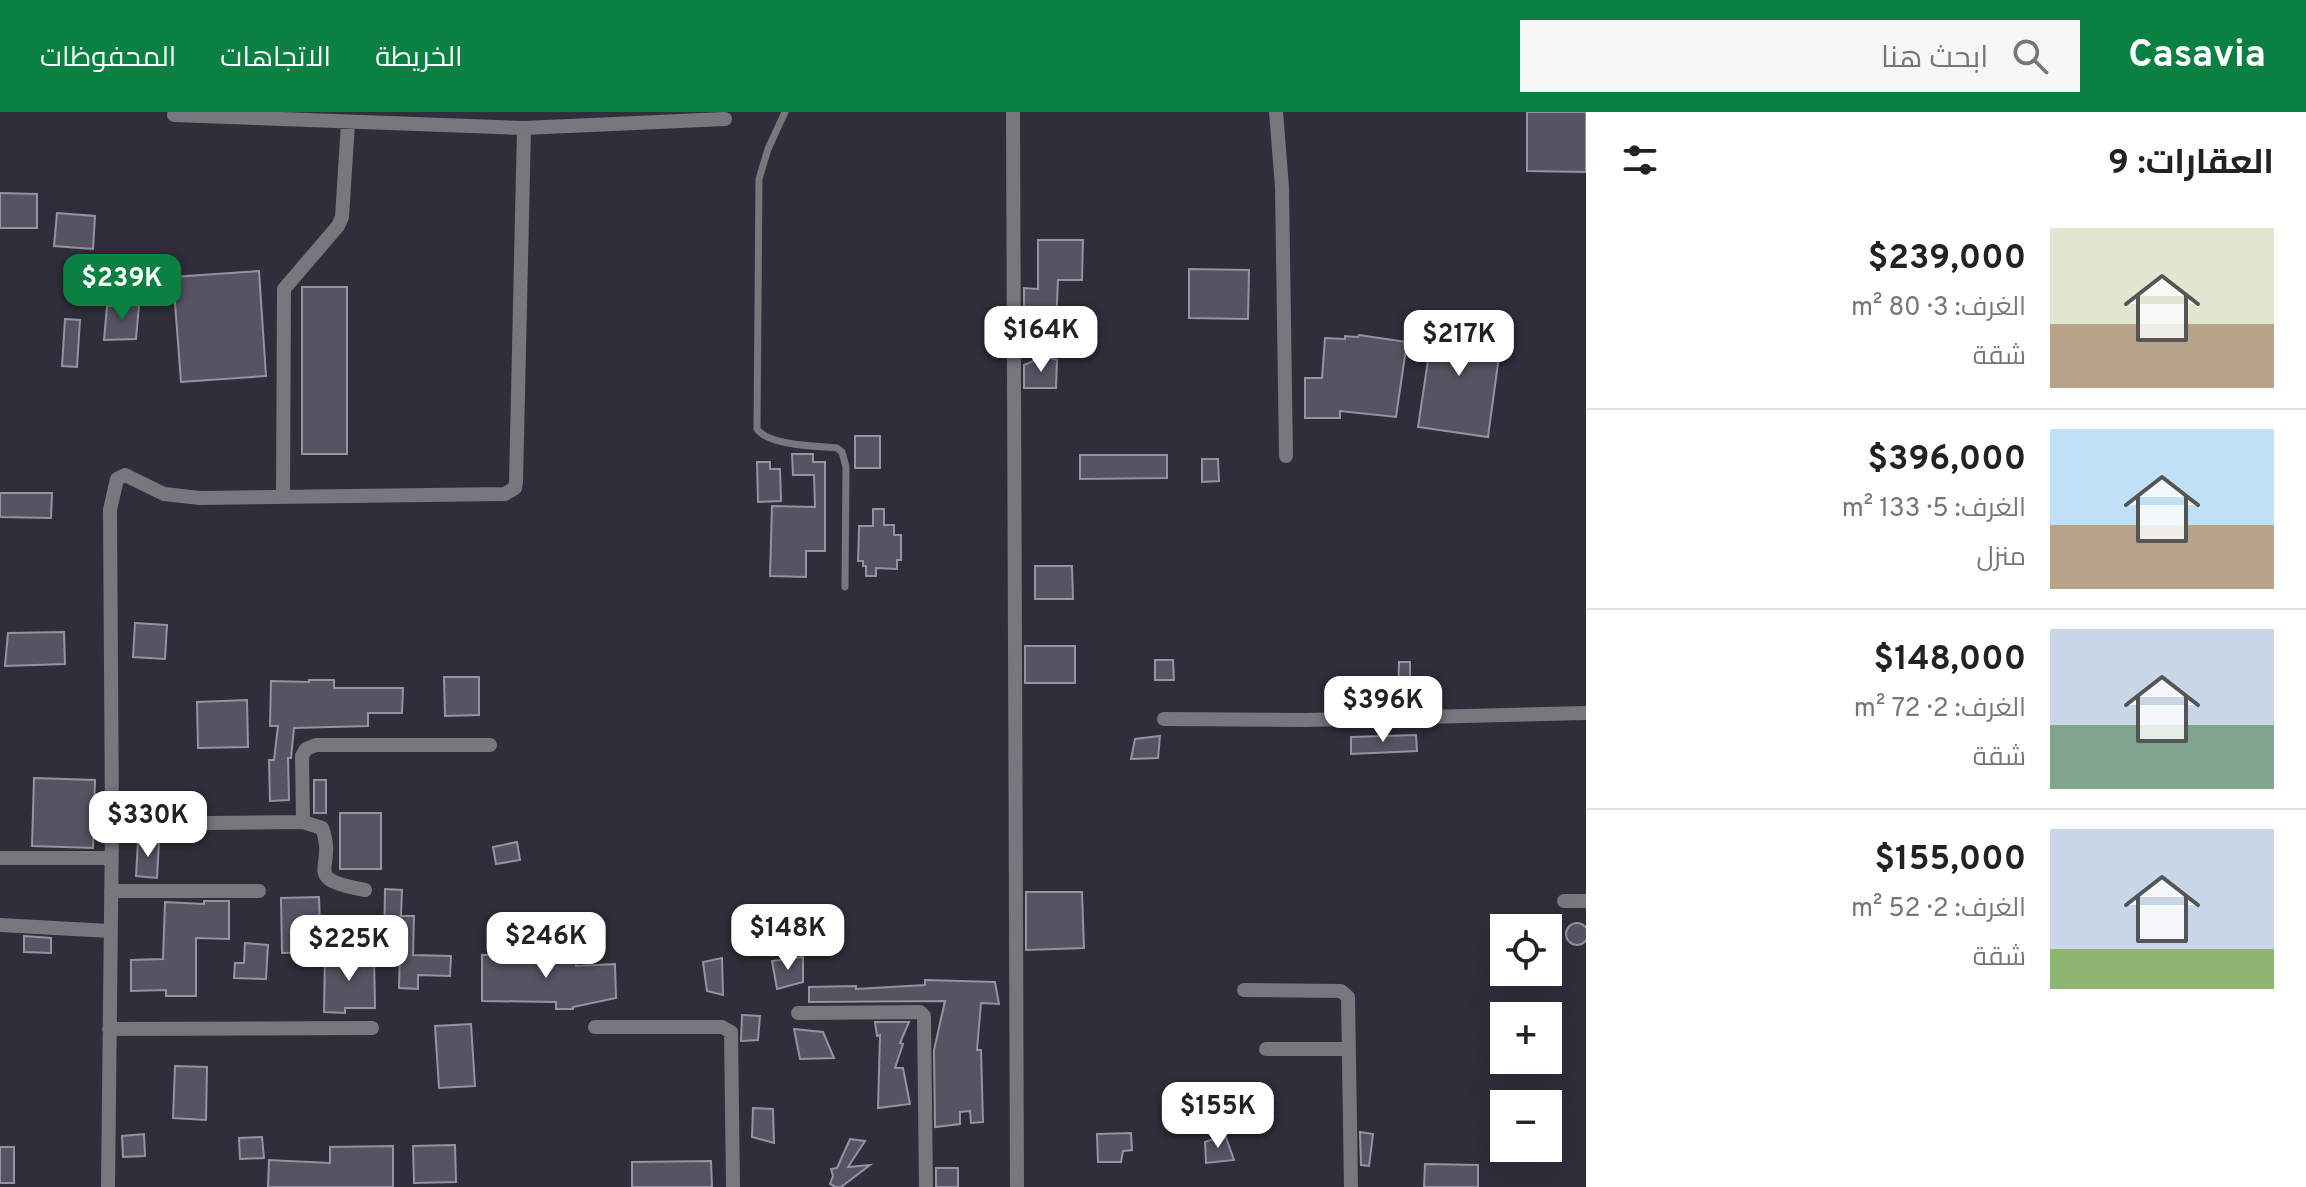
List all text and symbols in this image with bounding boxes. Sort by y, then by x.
search box [1520,20,2080,92]
text: Casavia [2128,32,2266,81]
icon: search [2008,34,2052,78]
text: المحفوظات [40,41,176,77]
text: الاتجاهات [220,41,331,77]
text: الخريطة [375,41,463,77]
text: ابحث هنا [1881,41,1988,78]
icon: filters [1618,138,1662,182]
text: العقارات: 9 [2108,143,2274,186]
text: $239,000 [1868,238,2026,281]
pin: $239K [66,254,178,322]
icon: home [2114,260,2210,356]
text: $239K [81,263,163,296]
text: الغرف: 3 · 80 m² [1851,292,2026,325]
pin: $164K [985,306,1097,374]
pin: $217K [1403,310,1515,378]
text: $164K [1002,315,1080,348]
text: $217K [1422,319,1496,352]
text: شقة [1973,341,2026,374]
text: $396,000 [1868,439,2026,482]
icon: home [2114,461,2210,557]
text: الغرف: 5 · 133 m² [1842,493,2026,526]
text: منزل [1977,542,2026,575]
text: $148,000 [1874,639,2026,682]
icon: home [2114,661,2210,757]
pin: $396K [1327,676,1439,744]
text: $396K [1342,685,1424,718]
text: الغرف: 2 · 72 m² [1854,693,2026,726]
text: شقة [1973,742,2026,775]
pin: $330K [92,791,204,859]
text: $330K [107,800,189,833]
text: $155,000 [1875,839,2026,882]
icon: home [2114,861,2210,957]
text: الغرف: 2 · 52 m² [1851,893,2026,926]
pin: $148K [732,904,844,972]
pin: $246K [490,912,602,980]
text: $148K [749,913,827,946]
map controls [1490,914,1562,1162]
button: locate [1490,914,1562,986]
pin: $225K [293,915,405,983]
text: $246K [505,921,587,954]
text: $225K [308,924,390,957]
text: شقة [1973,942,2026,975]
button: + [1490,1002,1562,1074]
pin: $155K [1162,1082,1274,1150]
button: − [1490,1090,1562,1162]
text: $155K [1180,1091,1256,1124]

